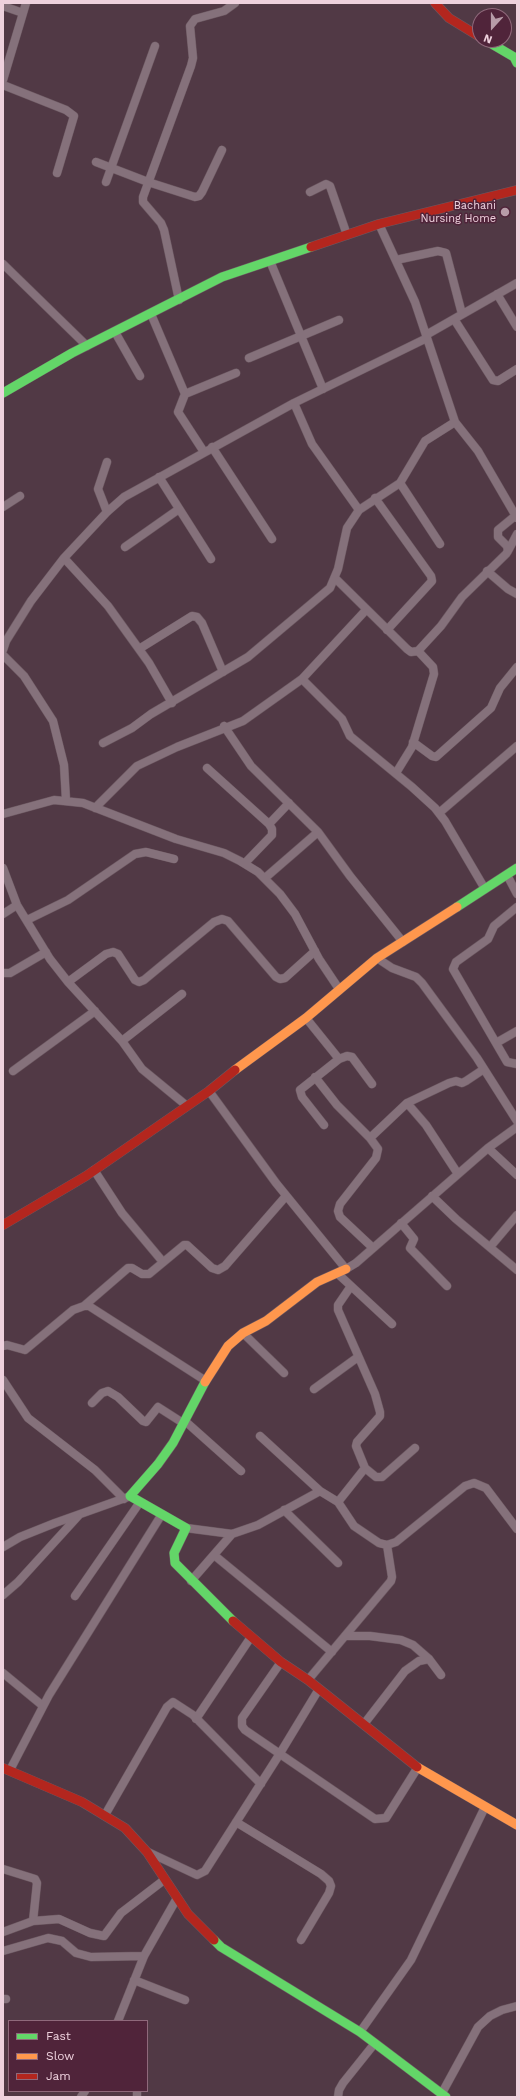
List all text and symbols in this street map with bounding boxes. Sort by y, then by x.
north arrow [472,8,512,48]
text: N [482,31,494,46]
place label: Bachani Nursing Home [420,199,496,225]
marker: Bachani Nursing Home [499,206,511,218]
legend [8,2020,148,2092]
text: Fast [46,2029,71,2043]
text: Slow [46,2049,74,2063]
text: Jam [46,2069,71,2083]

